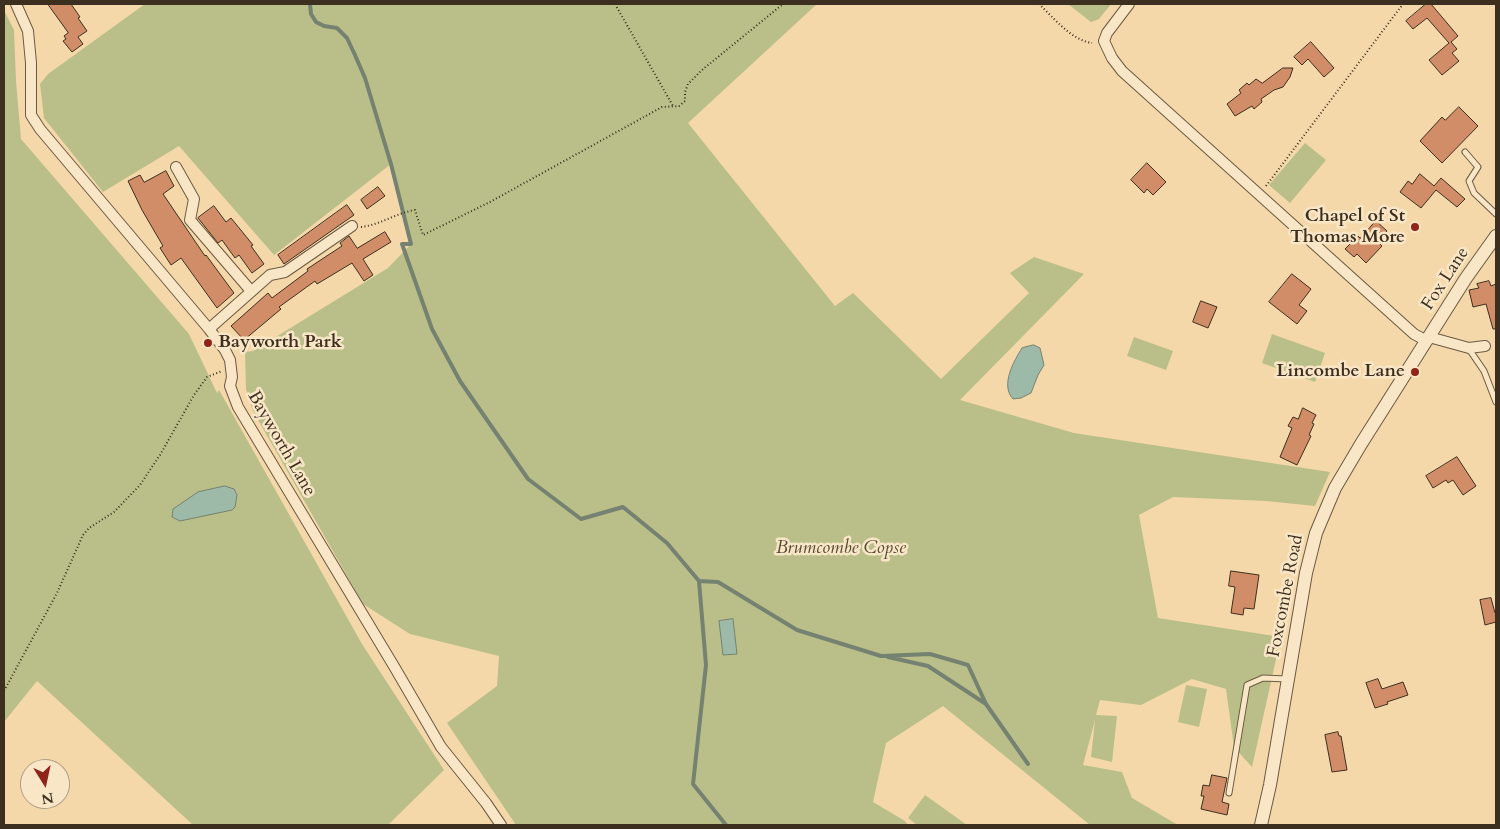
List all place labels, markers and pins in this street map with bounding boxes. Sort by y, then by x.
place label: Chapel of St Thomas More [1290,206,1405,248]
marker: Chapel of St Thomas More [1409,221,1421,233]
place label: Bayworth Park [218,332,342,354]
marker: Bayworth Park [202,337,214,349]
place label: Lincombe Lane [1276,361,1405,383]
marker: Lincombe Lane [1409,366,1421,378]

